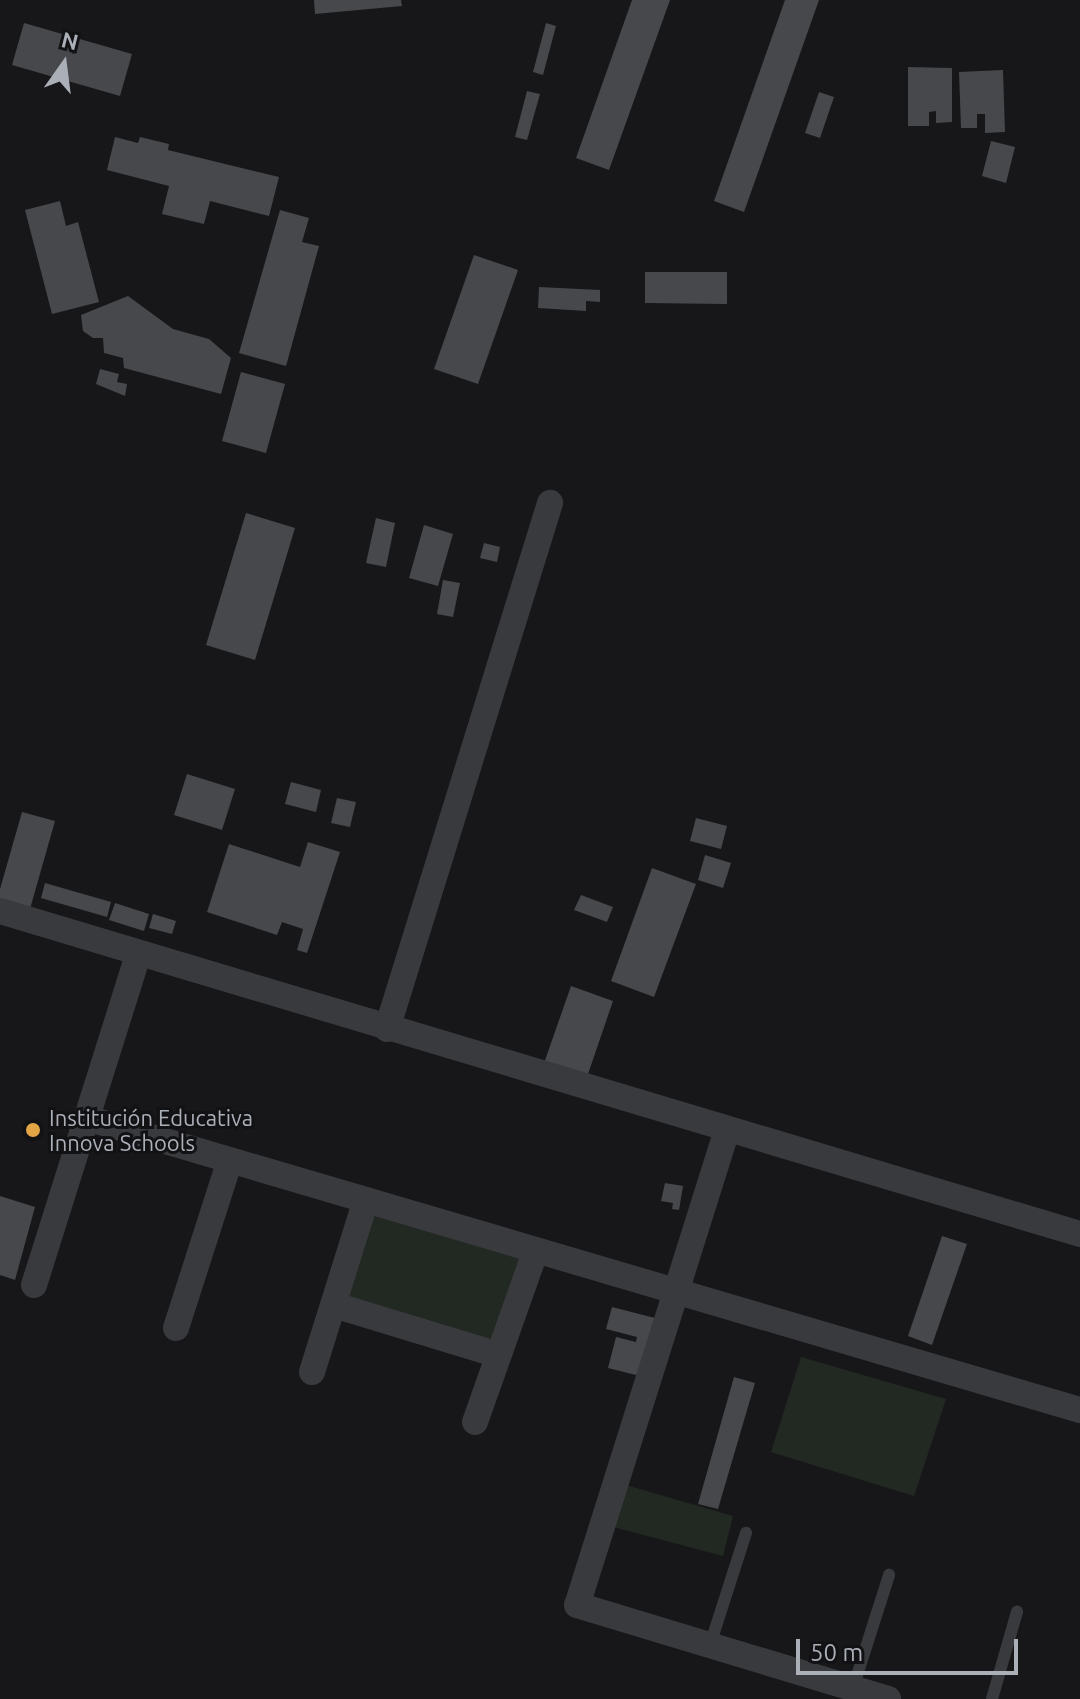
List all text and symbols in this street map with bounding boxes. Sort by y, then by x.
north arrow [24,24,104,104]
text: N [59,26,81,54]
place label: Institución Educativa Innova Schools [49,1104,253,1156]
marker: Institución Educativa Innova Schools [24,1121,42,1139]
scale bar [800,1623,1022,1673]
text: 50 m [810,1639,863,1666]

